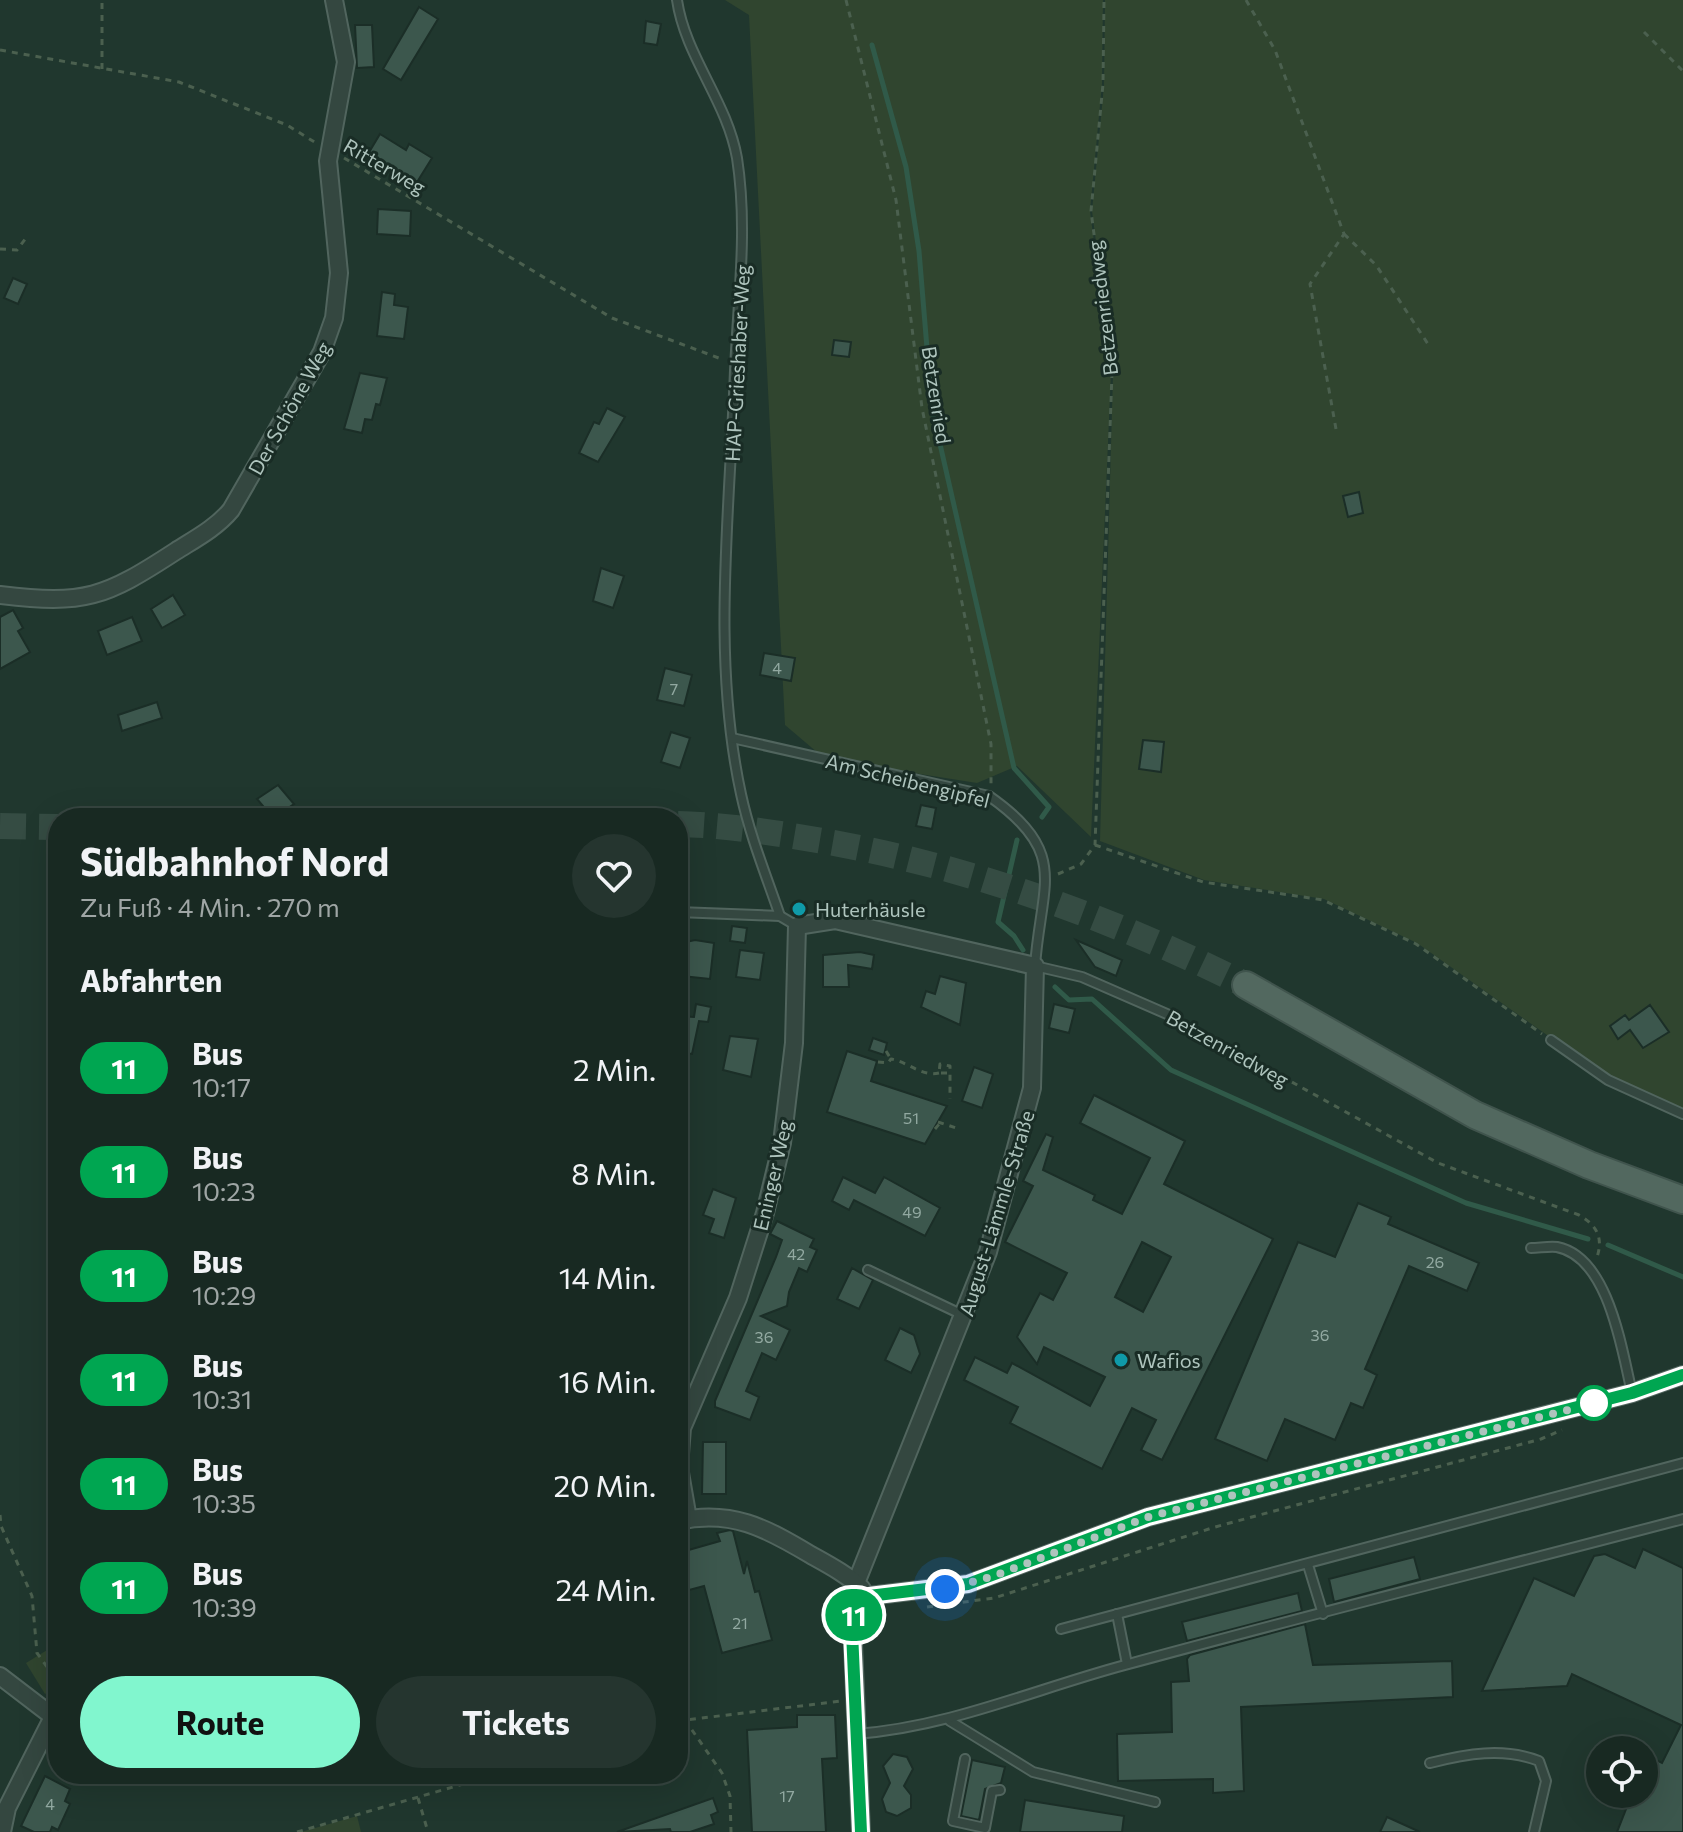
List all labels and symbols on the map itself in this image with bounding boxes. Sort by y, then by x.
street label: Ritterweg [340,133,430,199]
street label: Betzenriedweg [1082,239,1122,377]
street label: HAP-Grieshaber-Weg [720,264,754,462]
street label: Der Schöne Weg [243,337,336,479]
street label: Betzenried [917,344,957,446]
house number: 4 [772,658,782,677]
house number: 7 [670,679,678,698]
street label: Am Scheibengipfel [823,748,993,812]
place label: Huterhäusle [815,897,926,921]
marker: Huterhäusle [790,900,808,918]
street label: Betzenriedweg [1163,1005,1293,1091]
street label: August-Lämmle-Straße [953,1107,1039,1319]
house number: 51 [903,1108,919,1127]
street label: Eninger Weg [748,1117,796,1233]
house number: 49 [902,1202,922,1221]
house number: 42 [787,1244,805,1263]
house number: 26 [1426,1252,1444,1271]
house number: 36 [1311,1325,1329,1344]
house number: 36 [755,1327,773,1346]
place label: Wafios [1137,1348,1201,1372]
marker: Wafios [1112,1351,1130,1369]
unlabelled marker [1577,1386,1611,1420]
your location [925,1569,965,1609]
line badge: 11 [818,1589,890,1641]
house number: 21 [732,1613,748,1632]
house number: 17 [779,1786,795,1805]
house number: 4 [45,1794,55,1813]

